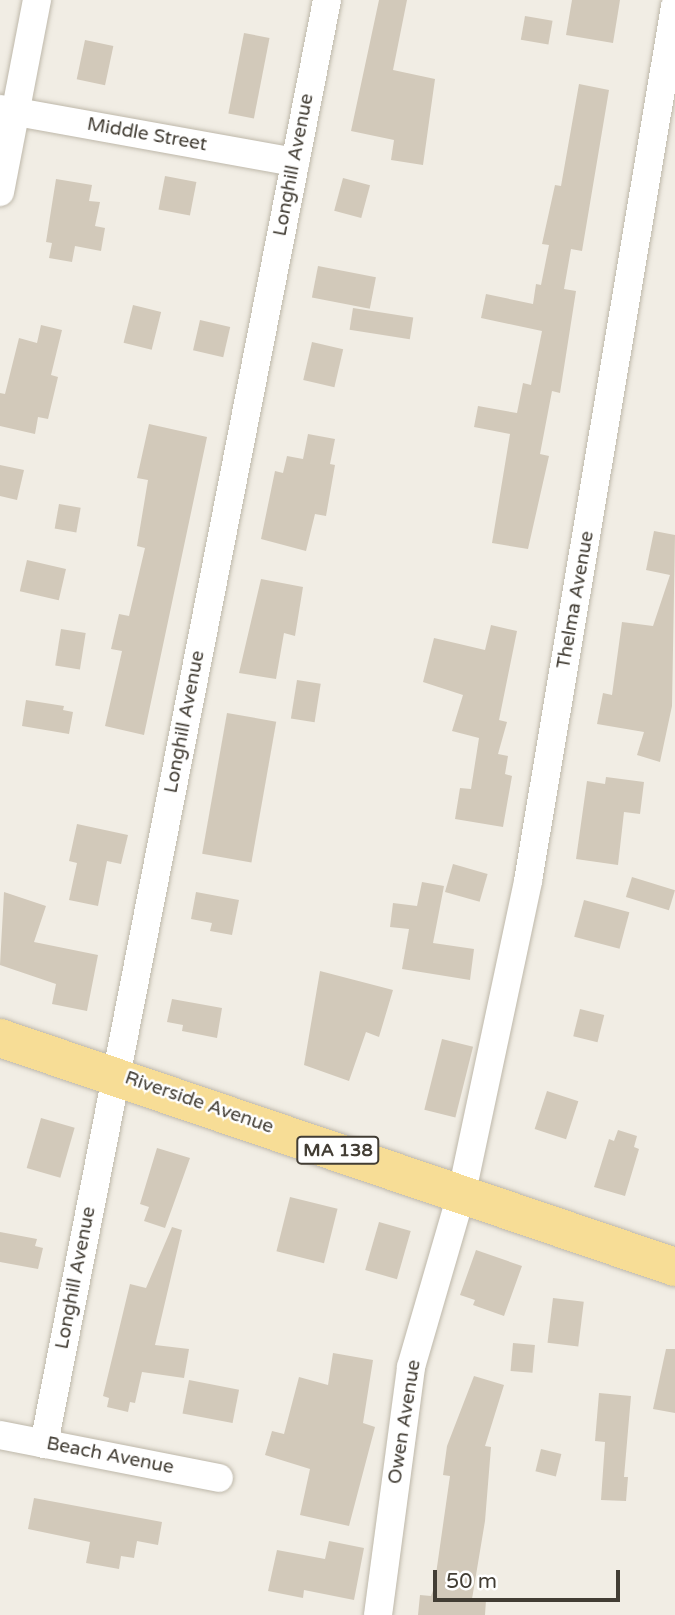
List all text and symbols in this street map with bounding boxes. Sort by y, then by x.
street label: Longhill Avenue [269,92,319,238]
street label: Middle Street [85,113,209,157]
street label: Thelma Avenue [553,529,599,671]
street label: Longhill Avenue [160,649,210,795]
street label: Riverside Avenue [122,1067,276,1139]
road number: MA 138 [296,1135,380,1164]
street label: Longhill Avenue [51,1205,101,1351]
street label: Owen Avenue [384,1358,426,1486]
street label: Beach Avenue [44,1432,176,1480]
scale bar [437,1556,624,1600]
text: 50 m [446,1569,497,1594]

